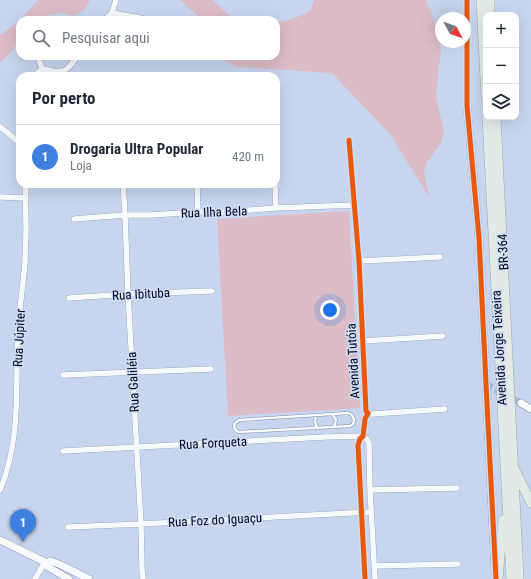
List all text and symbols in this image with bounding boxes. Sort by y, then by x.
north arrow [435,12,471,48]
map controls [483,12,519,120]
button: + [483,12,519,48]
search box [16,16,280,60]
icon: search [30,27,52,49]
text: Pesquisar aqui [62,29,150,47]
button: − [483,48,519,84]
button: layers [483,84,519,120]
text: Por perto [32,88,96,108]
text: Drogaria Ultra Popular [70,140,203,158]
text: 1 [42,149,48,164]
text: 420 m [232,149,264,164]
text: Loja [70,158,92,173]
street label: Rua Ilha Bela [180,203,248,221]
street label: BR-364 [495,233,511,271]
street label: Rua Ibituba [112,285,170,303]
street label: Avenida Jorge Teixeira [488,290,510,406]
your location [320,300,340,320]
street label: Rua Júpiter [10,308,28,367]
street label: Avenida Tutóia [344,323,362,399]
street label: Rua Galiléia [124,351,142,413]
street label: Rua Forqueta [179,434,247,452]
pin: 1 [10,509,36,542]
street label: Rua Foz do Iguaçu [168,510,262,530]

